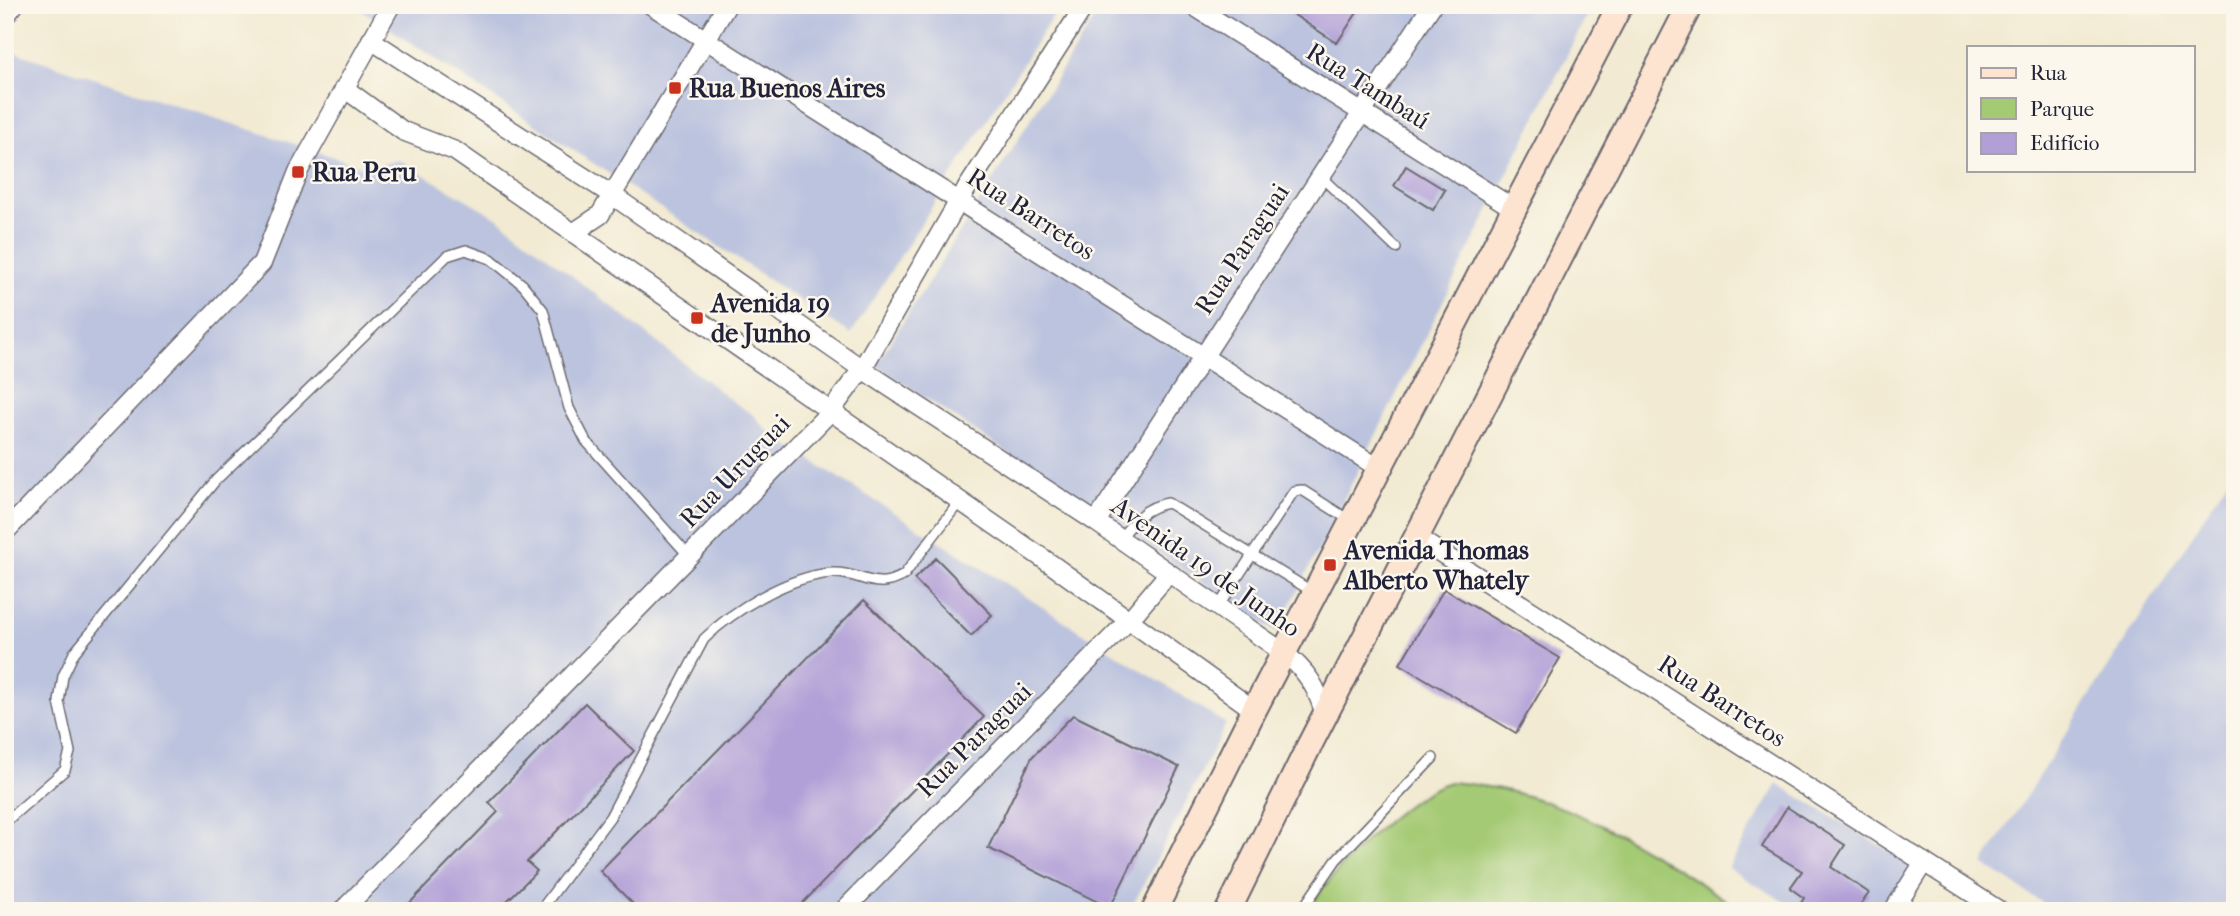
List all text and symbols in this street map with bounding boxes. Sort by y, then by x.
street label: Rua Tambaú [1300,36,1436,136]
legend [1967,46,2194,172]
text: Rua [2030,61,2067,85]
place label: Rua Buenos Aires [689,73,886,104]
marker: Rua Buenos Aires [667,80,683,96]
text: Parque [2030,97,2094,121]
text: Edifício [2030,131,2099,155]
place label: Rua Peru [312,157,417,188]
street label: Rua Barretos [961,161,1101,267]
marker: Rua Peru [290,164,306,180]
street label: Rua Paraguai [1188,177,1296,320]
place label: Avenida 19 de Junho [709,288,830,349]
marker: Avenida 19 de Junho [689,310,705,326]
street label: Rua Uruguai [673,408,797,534]
street label: Avenida 19 de Junho [1105,490,1307,644]
place label: Avenida Thomas Alberto Whately [1342,535,1530,596]
marker: Avenida Thomas Alberto Whately [1322,557,1338,573]
street label: Rua Barretos [1652,648,1792,754]
street label: Rua Paraguai [910,676,1038,804]

